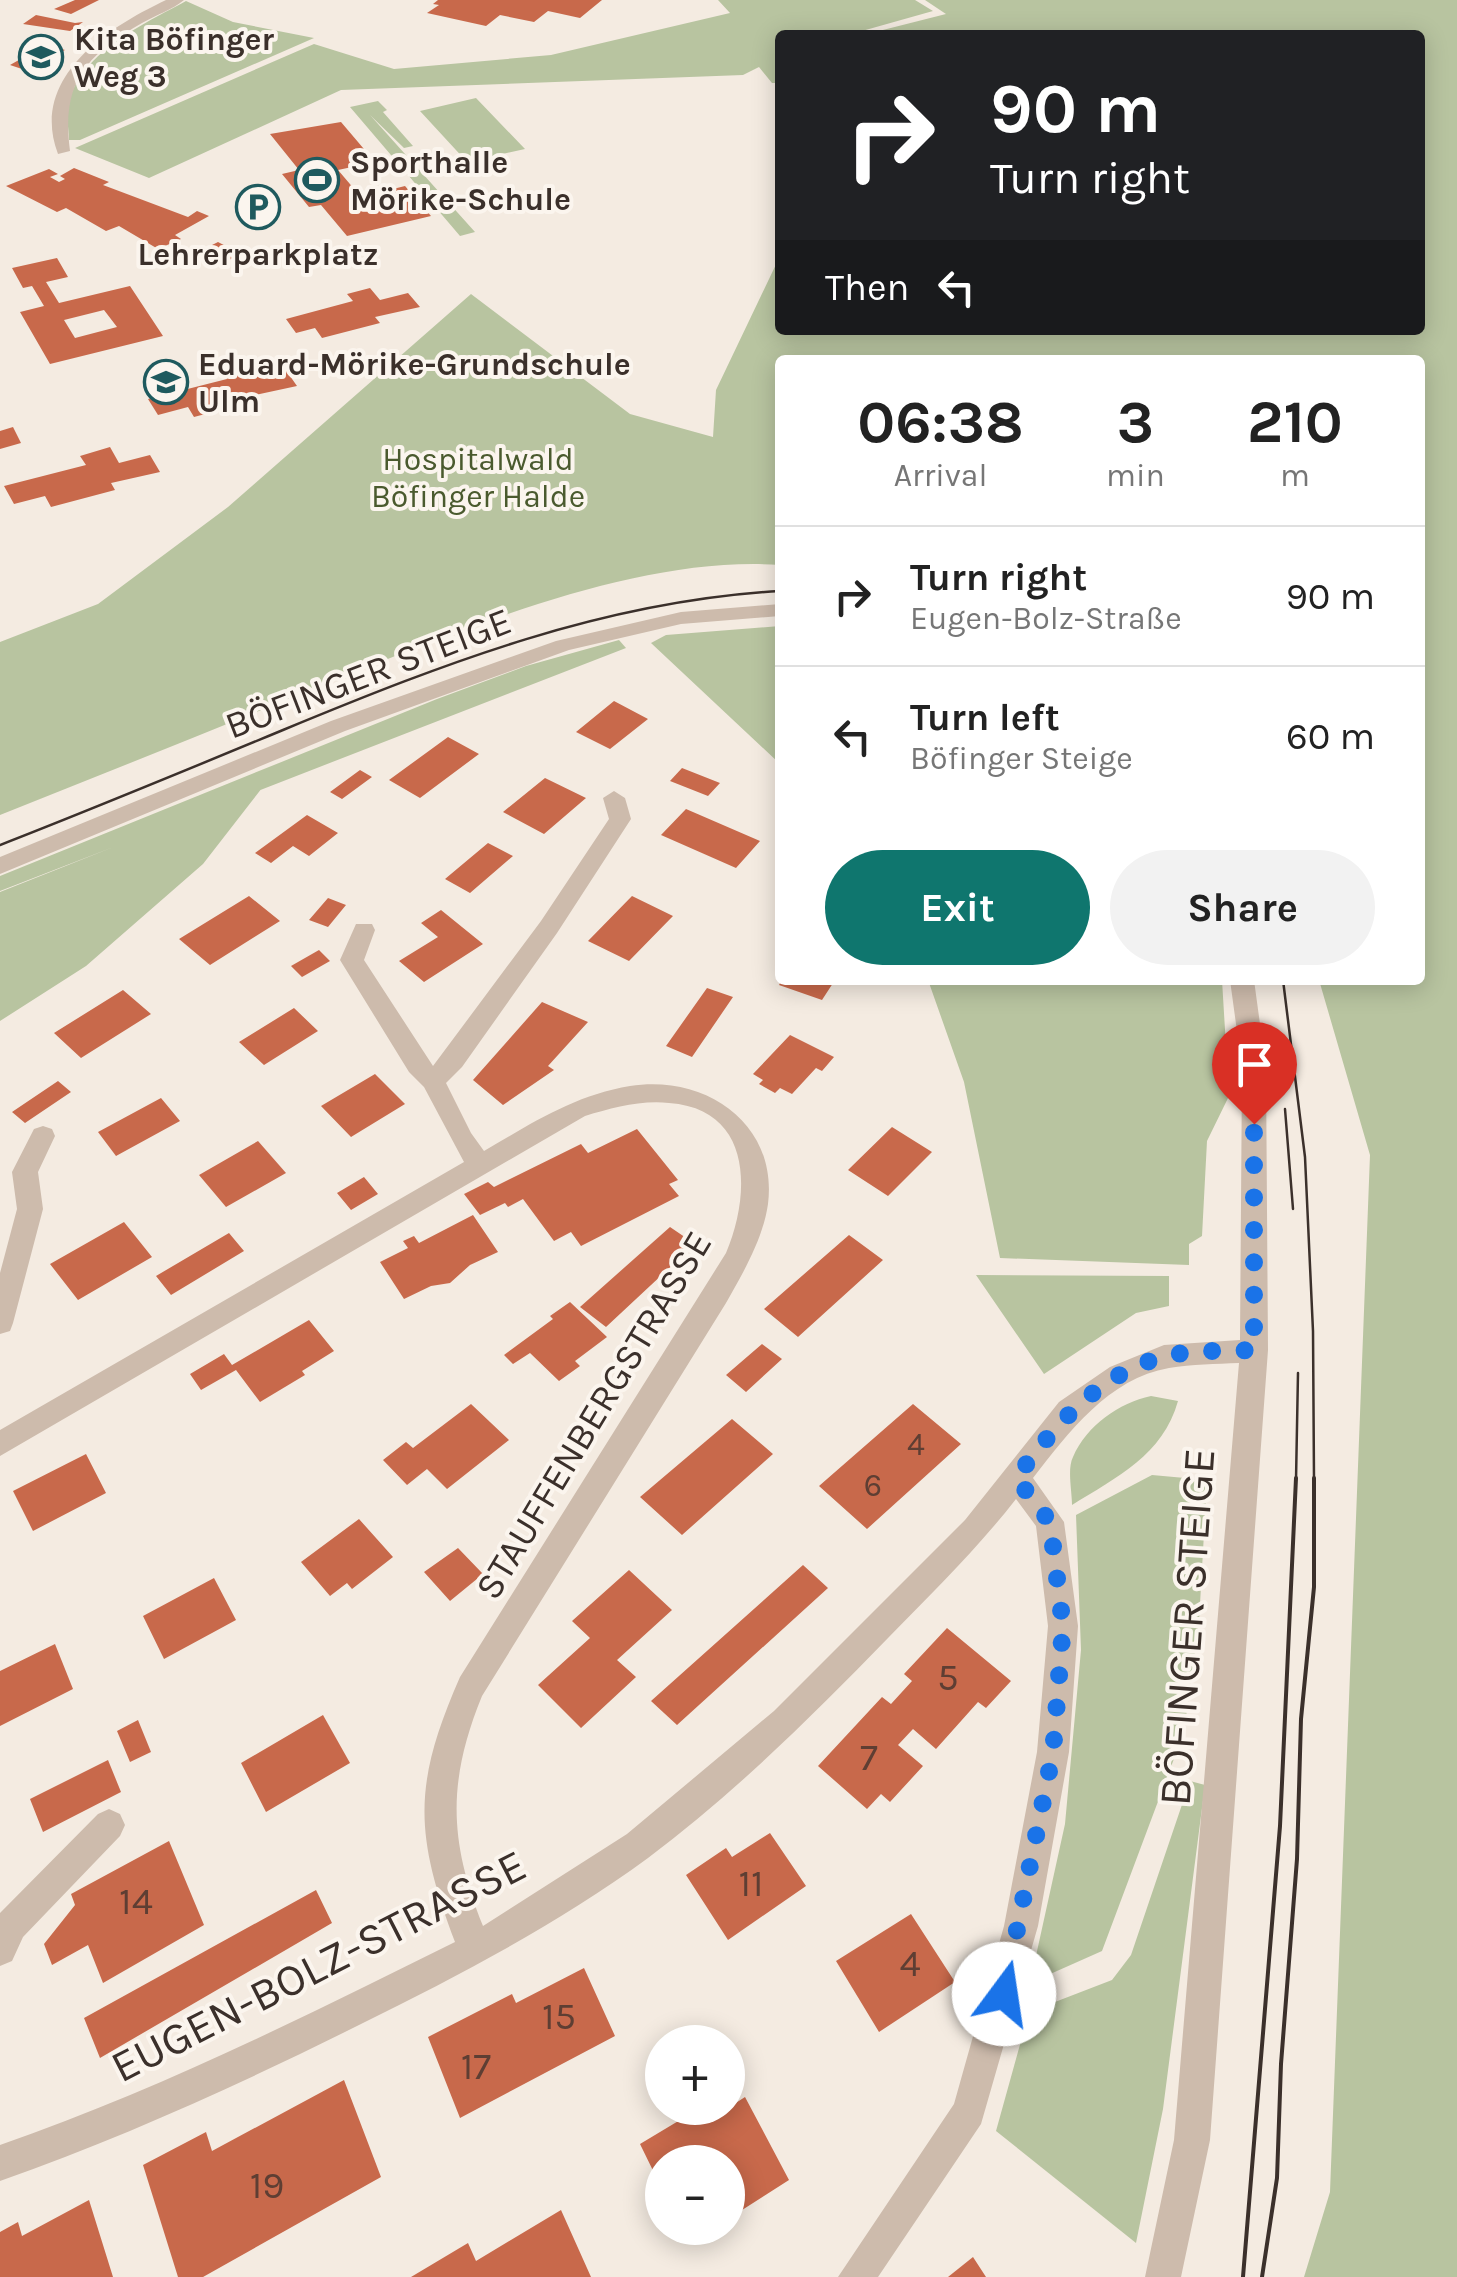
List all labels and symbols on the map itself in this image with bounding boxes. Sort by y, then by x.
place label: Kita Böfinger Weg 3 [74,21,275,95]
school or university icon: Kita Böfinger Weg 3 [18,34,64,80]
place label: Sporthalle Mörike-Schule [350,144,571,218]
sports icon: Sporthalle Mörike-Schule [294,157,340,203]
parking icon: Lehrerparkplatz [235,184,281,230]
place label: Lehrerparkplatz [138,236,378,273]
place label: Eduard-Mörike-Grundschule Ulm [198,346,631,420]
school or university icon: Eduard-Mörike-Grundschule Ulm [143,359,189,405]
park label: Hospitalwald Böfinger Halde [371,441,585,515]
street label: BÖFINGER STEIGE [219,598,518,749]
pin [1212,1022,1297,1125]
street label: STAUFFENBERGSTRASSE [466,1223,721,1607]
house number: 4 [907,1426,925,1463]
street label: BÖFINGER STEIGE [1149,1446,1225,1808]
house number: 6 [864,1467,882,1504]
house number: 5 [937,1655,959,1700]
house number: 7 [860,1735,878,1780]
street label: EUGEN-BOLZ-STRASSE [102,1839,535,2093]
house number: 11 [738,1861,764,1906]
house number: 14 [119,1879,153,1924]
house number: 4 [899,1941,921,1986]
position arrow [952,1942,1056,2046]
house number: 15 [542,1994,576,2039]
house number: 17 [461,2044,491,2089]
house number: 19 [250,2163,284,2208]

